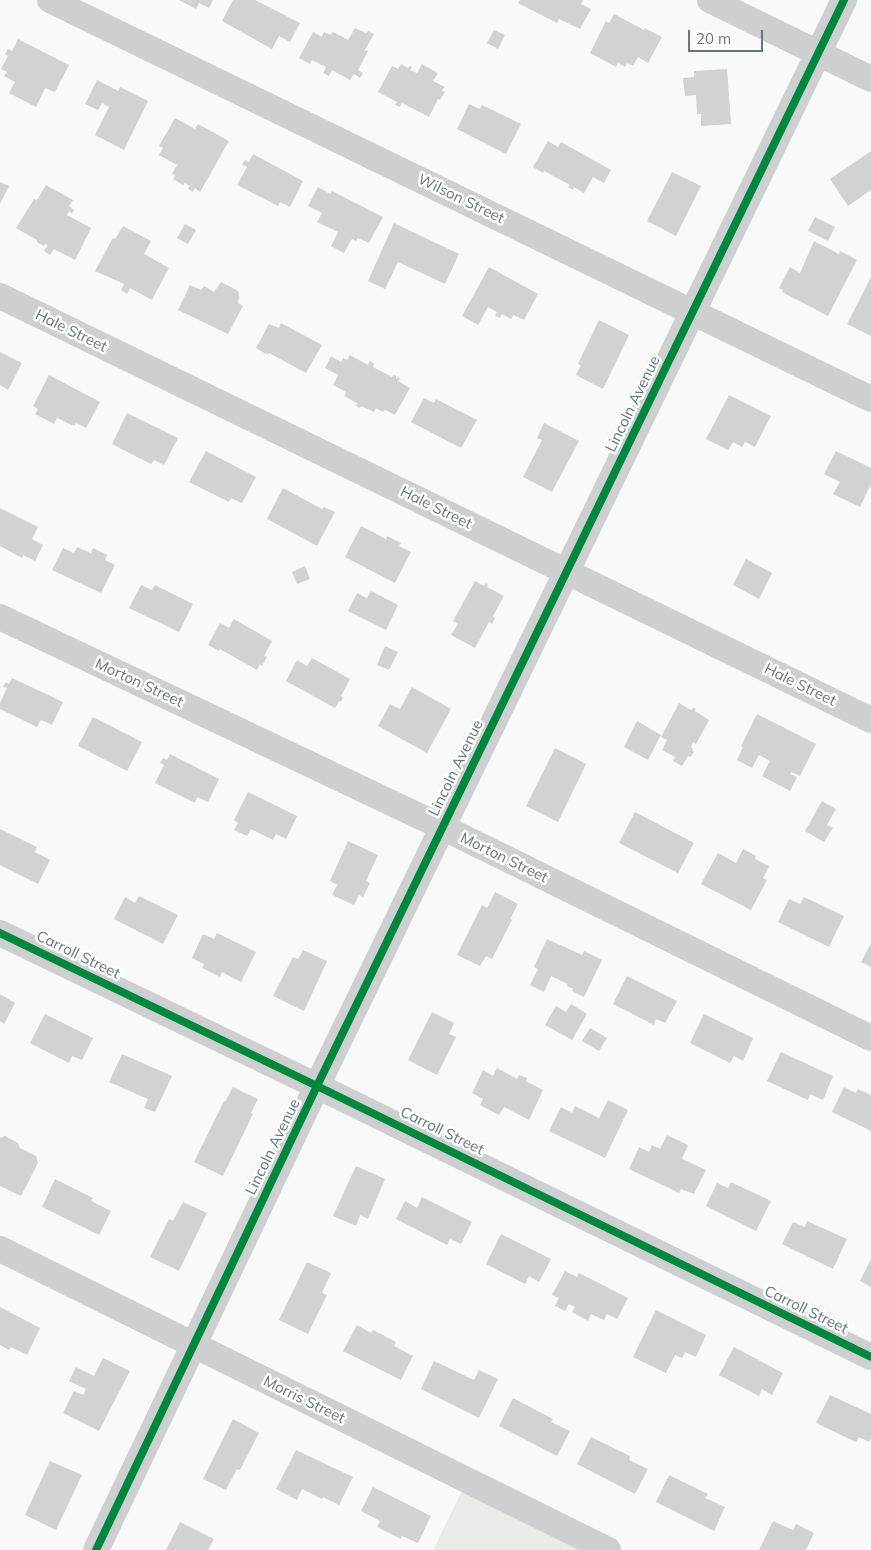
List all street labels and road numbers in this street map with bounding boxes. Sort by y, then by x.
street label: Wilson Street [415,170,507,228]
street label: Hale Street [32,306,110,356]
street label: Lincoln Avenue [602,353,664,455]
street label: Hale Street [397,483,475,533]
street label: Morton Street [92,655,186,711]
street label: Hale Street [761,660,839,710]
street label: Lincoln Avenue [425,717,487,819]
street label: Morton Street [457,829,551,887]
street label: Carroll Street [33,927,123,983]
street label: Lincoln Avenue [242,1096,304,1198]
street label: Carroll Street [397,1103,487,1159]
street label: Carroll Street [761,1282,851,1338]
street label: Morris Street [260,1372,348,1428]

